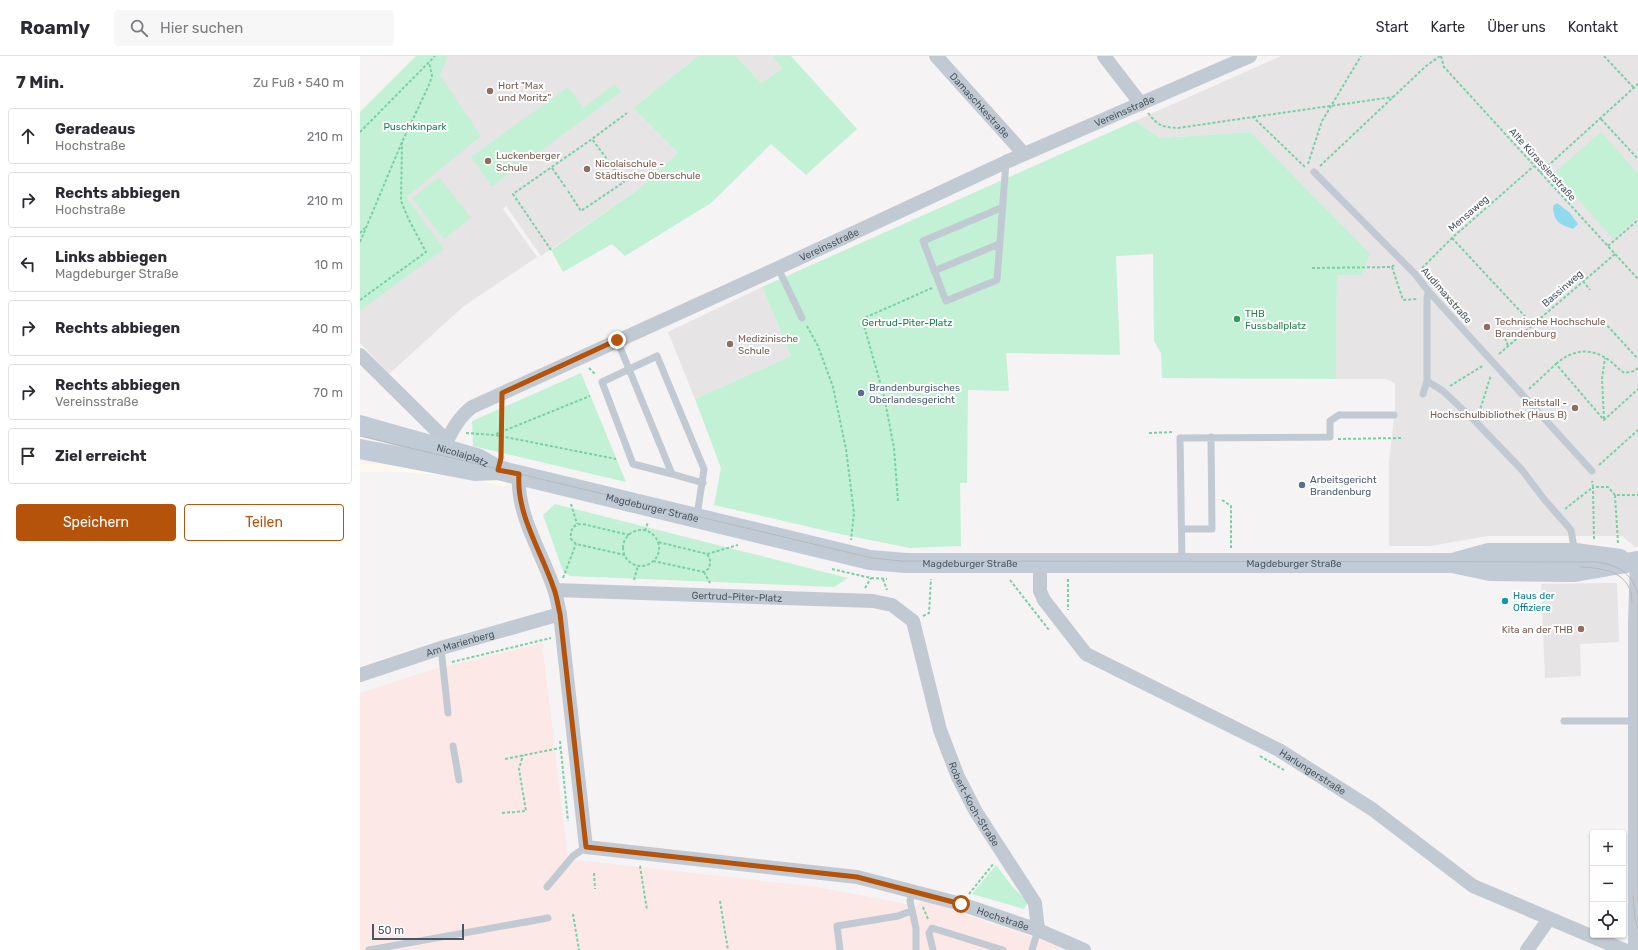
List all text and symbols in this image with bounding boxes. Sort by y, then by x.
search box [114,10,394,46]
text: Roamly [20,16,90,39]
icon: search [128,17,150,39]
text: Hier suchen [160,19,243,37]
text: Start [1376,19,1409,36]
text: Karte [1431,19,1465,36]
text: Über uns [1487,19,1546,36]
text: Kontakt [1568,19,1618,36]
street label: Damaschkestraße [947,71,1012,141]
text: 7 Min. [16,72,64,92]
text: Zu Fuß · 540 m [253,75,344,90]
place label: Hort "Max und Moritz" [498,80,551,104]
marker: Hort "Max und Moritz" [485,86,495,96]
street label: Vereinsstraße [1093,93,1157,130]
text: Geradeaus [55,120,135,138]
park label: Puschkinpark [383,121,447,133]
icon: ahead [17,125,39,147]
street label: Alte Kürassierstraße [1506,126,1578,204]
text: 210 m [307,129,343,144]
text: Hochstraße [55,138,126,153]
place label: Luckenberger Schule [496,150,560,174]
marker: Luckenberger Schule [483,156,493,166]
place label: Nicolaischule - Städtische Oberschule [595,158,701,182]
marker: Nicolaischule - Städtische Oberschule [582,164,592,174]
text: Rechts abbiegen [55,184,180,202]
icon: right [17,189,39,211]
text: 210 m [307,193,343,208]
street label: Mensaweg [1446,193,1491,235]
text: Hochstraße [55,202,126,217]
street label: Vereinsstraße [798,226,862,264]
text: Links abbiegen [55,248,167,266]
icon: left [17,253,39,275]
text: 10 m [314,257,343,272]
street label: Audimaxstraße [1419,265,1474,327]
text: Magdeburger Straße [55,266,179,281]
street label: Bassinweg [1540,268,1586,310]
place label: THB Fussballplatz [1245,308,1306,332]
marker: THB Fussballplatz [1232,314,1242,324]
place label: Technische Hochschule Brandenburg [1495,316,1606,340]
icon: right [17,317,39,339]
park label: Gertrud-Piter-Platz [862,317,952,329]
text: Rechts abbiegen [55,319,180,337]
text: 40 m [312,321,343,336]
marker: Technische Hochschule Brandenburg [1482,322,1492,332]
route end [608,331,626,349]
place label: Medizinische Schule [738,333,799,357]
marker: Medizinische Schule [725,339,735,349]
text: Rechts abbiegen [55,376,180,394]
icon: right [17,381,39,403]
place label: Brandenburgisches Oberlandesgericht [869,382,960,406]
text: 70 m [313,385,343,400]
marker: Brandenburgisches Oberlandesgericht [856,388,866,398]
text: Vereinsstraße [55,394,139,409]
place label: Reitstall - Hochschulbibliothek (Haus B) [1430,397,1567,421]
marker: Reitstall - Hochschulbibliothek (Haus B) [1570,403,1580,413]
street label: Nicolaiplatz [435,442,490,470]
icon: arrive [17,445,39,467]
text: Ziel erreicht [55,447,147,465]
place label: Arbeitsgericht Brandenburg [1310,474,1377,498]
marker: Arbeitsgericht Brandenburg [1297,480,1307,490]
street label: Magdeburger Straße [605,491,700,525]
button: Speichern [16,504,176,541]
button: Teilen [184,504,344,541]
street label: Magdeburger Straße [922,558,1018,570]
street label: Magdeburger Straße [1246,558,1342,570]
street label: Gertrud-Piter-Platz [691,590,782,605]
place label: Haus der Offiziere [1513,590,1555,614]
marker: Haus der Offiziere [1500,596,1510,606]
place label: Kita an der THB [1502,624,1573,636]
marker: Kita an der THB [1576,624,1586,634]
street label: Am Marienberg [425,628,496,660]
street label: Harlungerstraße [1277,747,1348,798]
street label: Robert-Koch-Straße [946,760,1002,849]
map controls [1590,830,1626,938]
button: + [1590,830,1626,866]
button: − [1590,866,1626,902]
route start [952,895,970,913]
button: locate [1590,902,1626,938]
street label: Hochstraße [975,905,1031,934]
scale bar [372,922,464,941]
text: 50 m [378,924,404,937]

